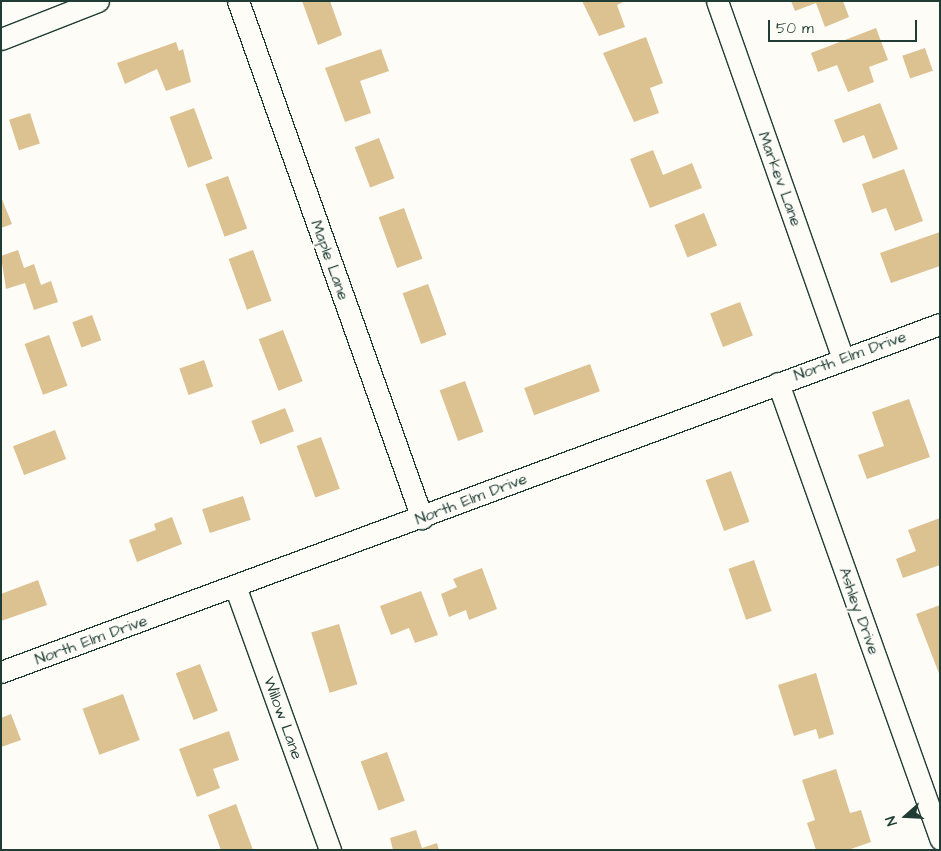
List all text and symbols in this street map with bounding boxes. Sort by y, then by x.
scale bar [771,10,920,42]
text: 50 m [776,18,814,39]
street label: Markev Lane [754,129,806,229]
street label: Maple Lane [307,217,353,303]
street label: North Elm Drive [791,327,909,385]
street label: North Elm Drive [412,469,530,529]
street label: Ashley Drive [834,565,884,657]
street label: North Elm Drive [32,611,150,669]
street label: Willow Lane [259,674,307,762]
north arrow [881,791,931,841]
text: N [881,813,903,828]

